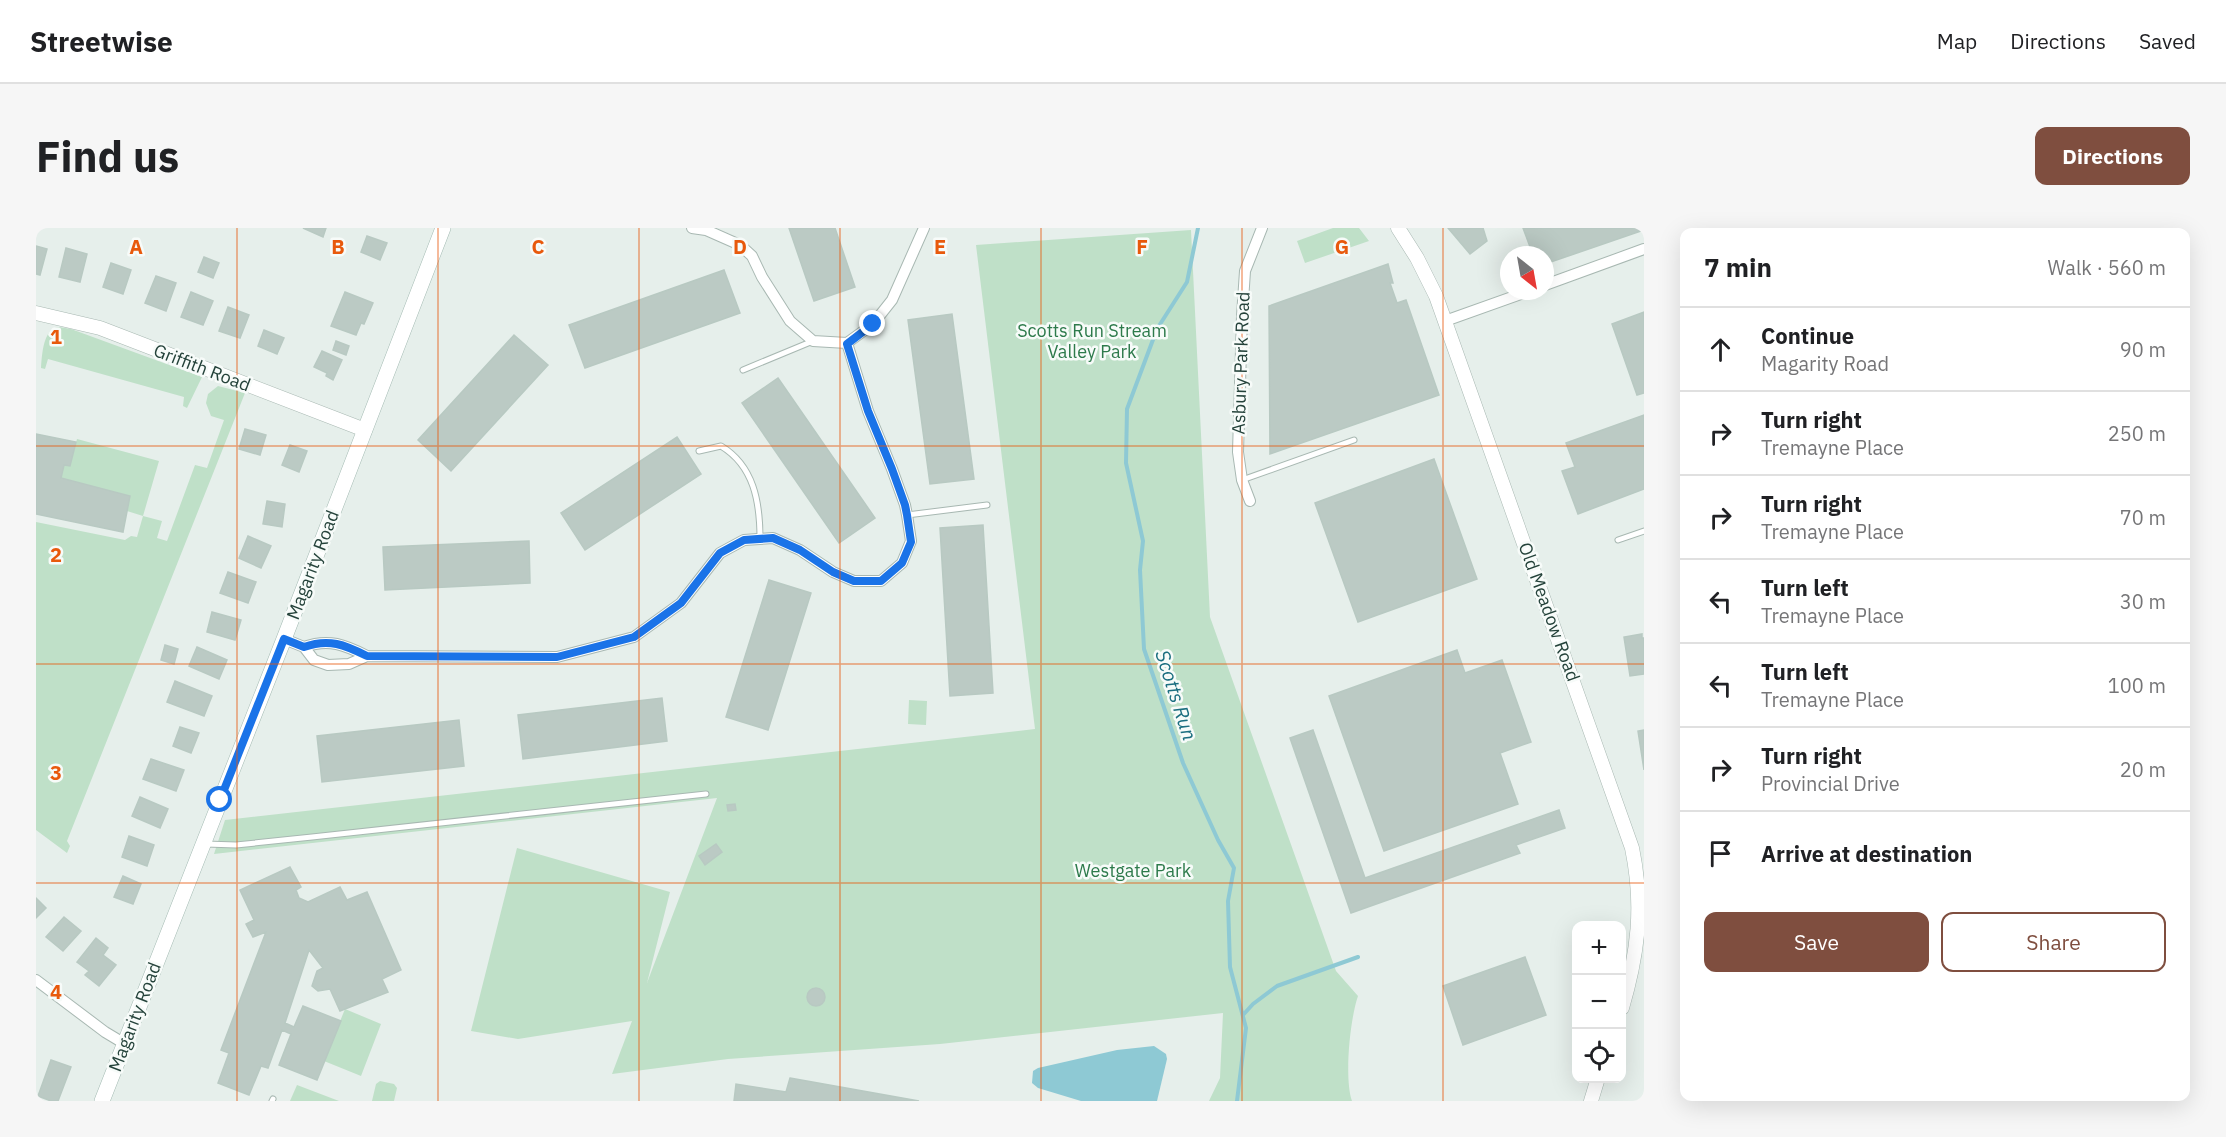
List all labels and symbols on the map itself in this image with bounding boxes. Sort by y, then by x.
text: A [129,233,143,260]
text: B [331,233,345,260]
text: C [531,233,545,260]
text: D [733,233,747,260]
text: E [934,233,946,260]
text: F [1136,233,1148,260]
text: G [1335,233,1349,260]
north arrow [1500,246,1554,300]
street label: Asbury Park Road [1227,291,1254,435]
route end [859,310,885,336]
park label: Scotts Run Stream Valley Park [1017,319,1167,363]
text: 1 [50,323,62,350]
street label: Griffith Road [151,339,254,397]
street label: Magarity Road [281,507,344,623]
street label: Old Meadow Road [1514,539,1585,685]
text: 2 [50,541,62,568]
water label: Scotts Run [1149,646,1204,743]
text: 3 [50,759,62,786]
route start [206,786,232,812]
park label: Westgate Park [1075,859,1192,882]
street label: Magarity Road [103,959,166,1075]
text: 4 [50,978,62,1005]

